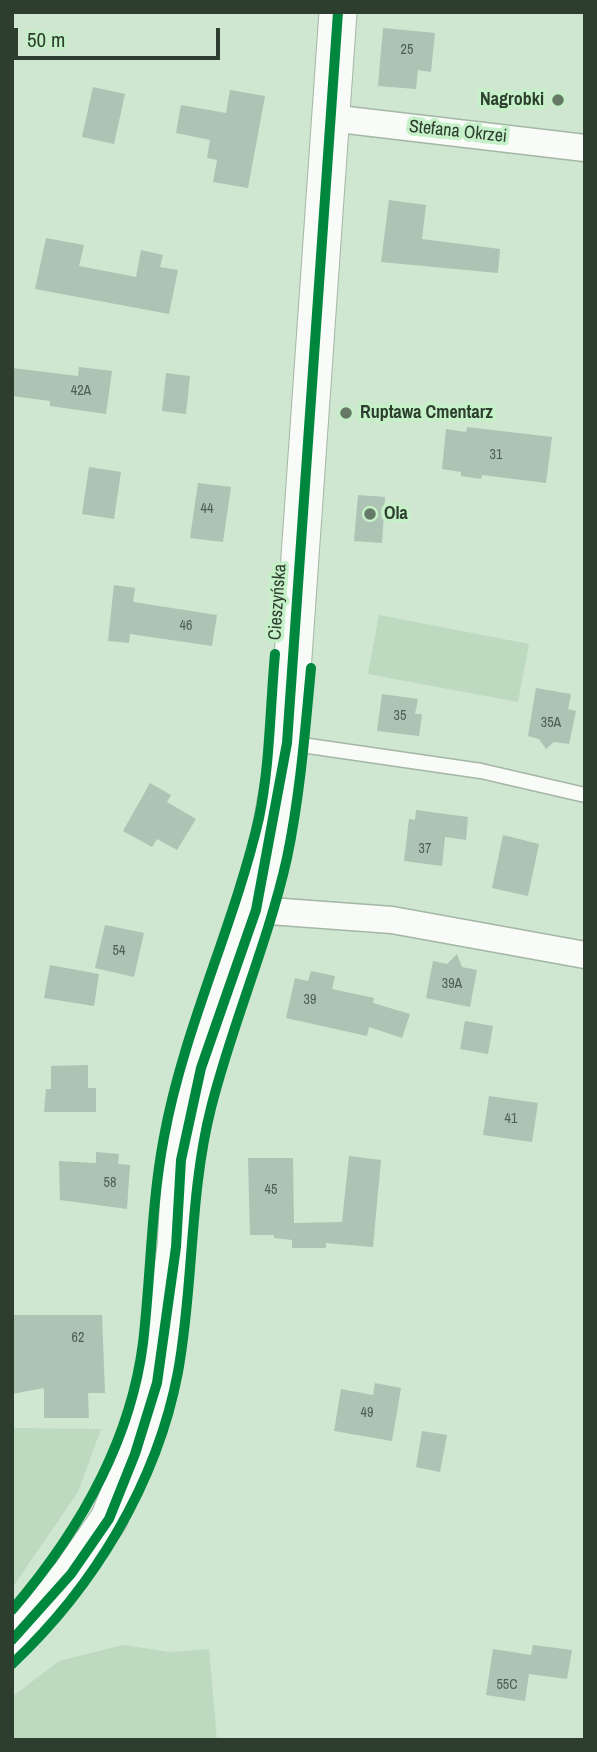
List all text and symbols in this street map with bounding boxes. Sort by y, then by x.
scale bar [18,14,224,58]
text: 50 m [27,25,65,54]
house number: 25 [401,42,413,58]
place label: Nagrobki [480,89,544,111]
marker: Nagrobki [550,92,566,108]
street label: Stefana Okrzei [408,116,508,148]
house number: 42A [71,383,91,399]
place label: Ruptawa Cmentarz [360,402,493,424]
marker: Ruptawa Cmentarz [338,405,354,421]
house number: 31 [490,447,502,463]
house number: 44 [201,501,213,517]
place label: Ola [384,503,408,525]
marker: Ola [362,506,378,522]
street label: Cieszyńska [265,563,291,641]
house number: 46 [180,618,192,634]
house number: 35 [394,708,406,724]
house number: 35A [541,715,561,731]
house number: 37 [419,841,431,857]
house number: 54 [113,943,125,959]
house number: 39A [442,976,462,992]
house number: 39 [304,992,316,1008]
house number: 41 [505,1111,517,1127]
house number: 58 [104,1175,116,1191]
house number: 45 [265,1182,277,1198]
house number: 62 [72,1330,84,1346]
house number: 49 [361,1405,373,1421]
house number: 55C [496,1677,518,1693]

